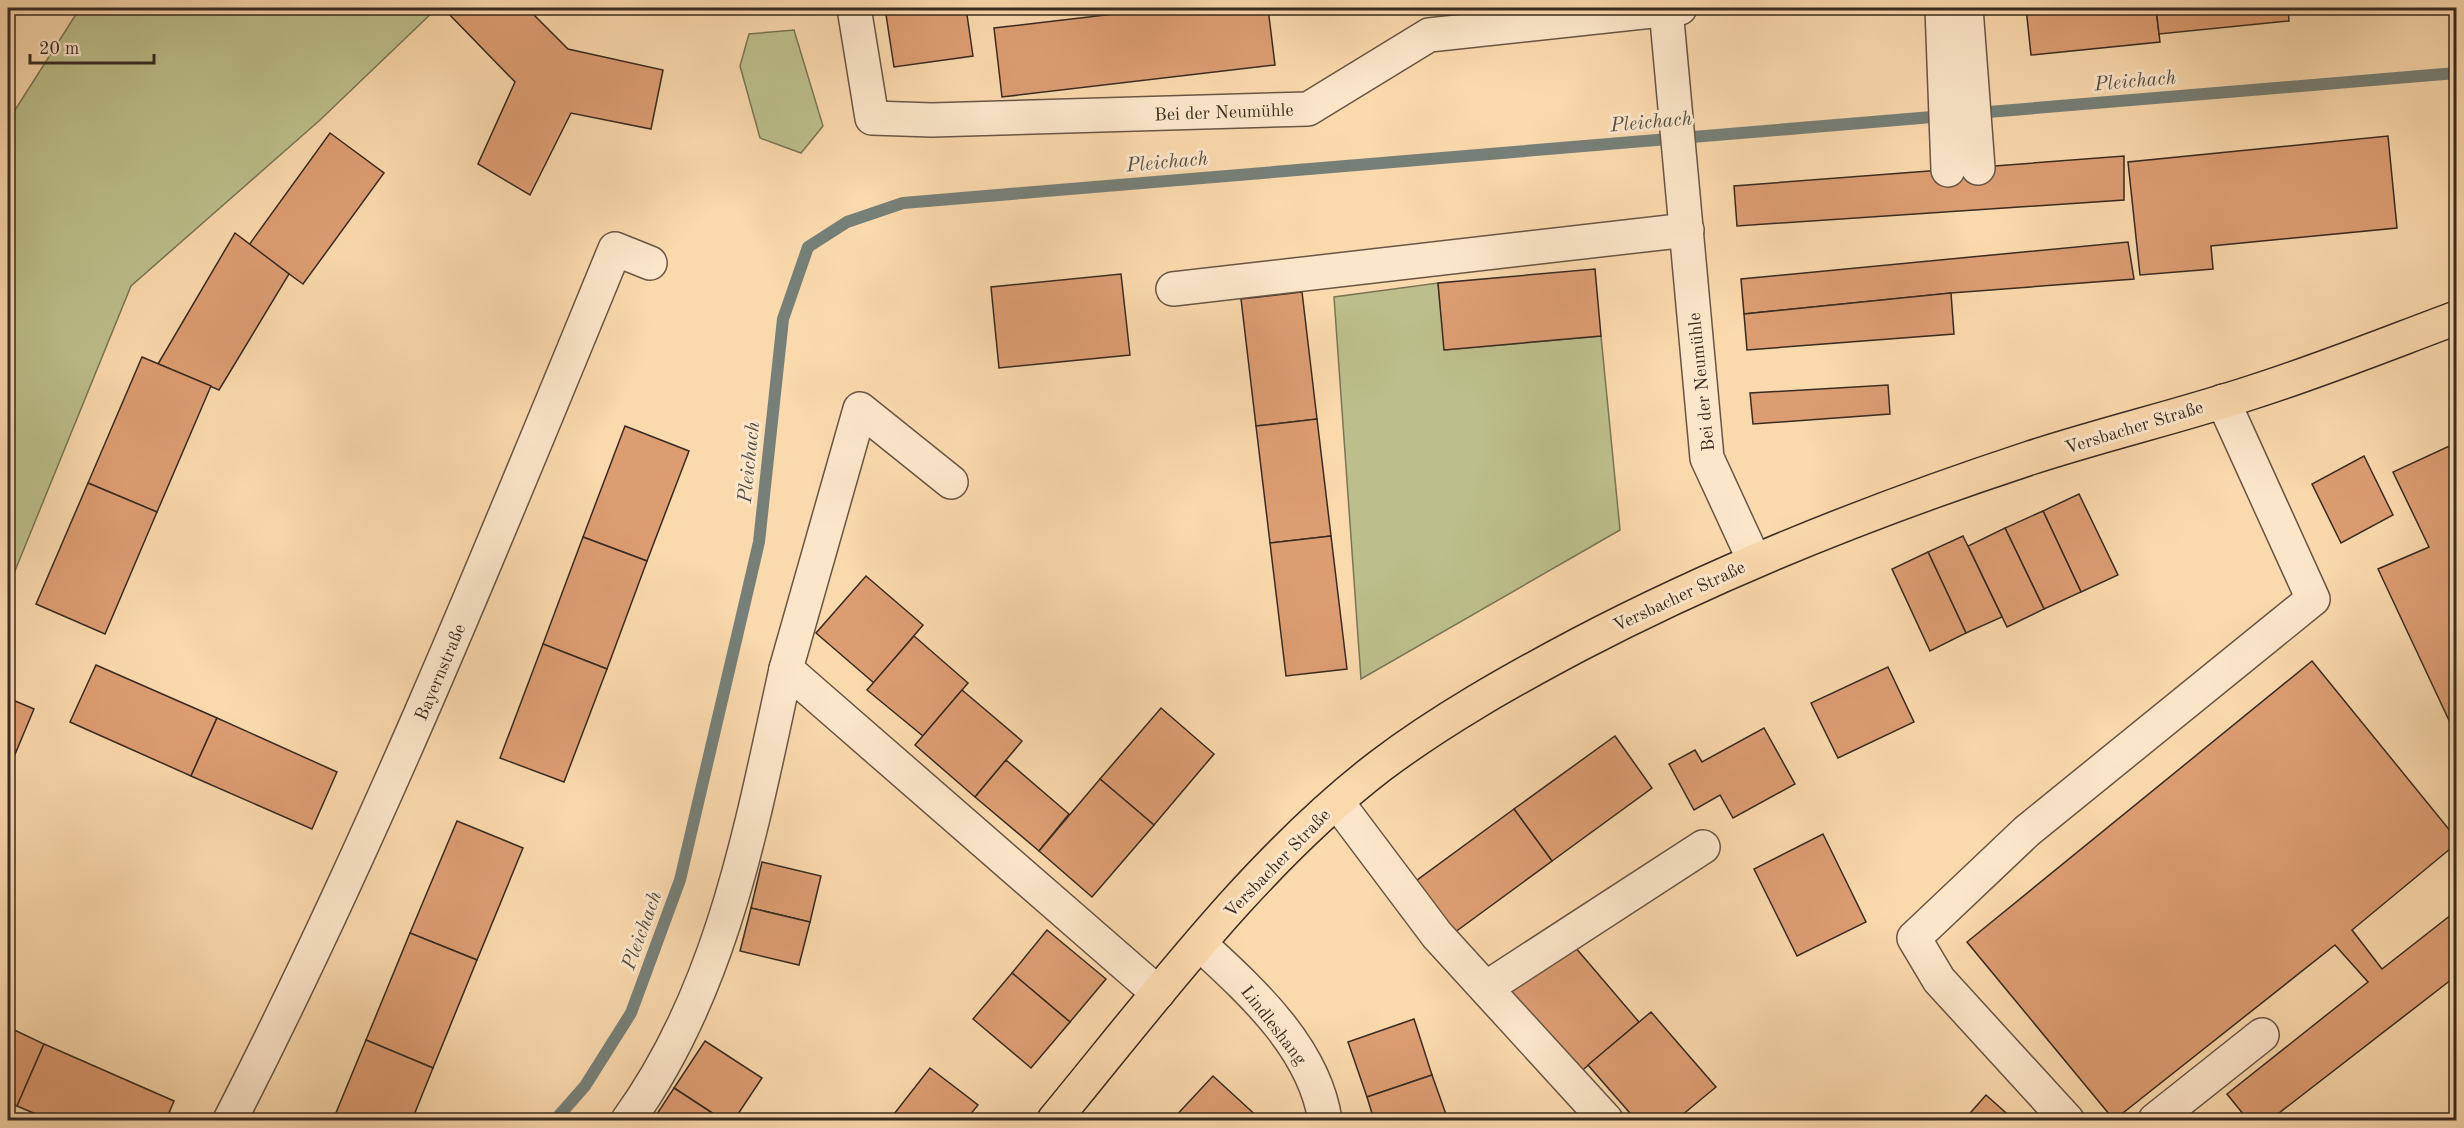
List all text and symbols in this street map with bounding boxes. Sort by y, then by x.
scale bar [30,27,154,65]
text: 20 m [39,40,79,58]
water label: Pleichach [2093,68,2177,96]
street label: Bei der Neumühle [1154,102,1294,124]
water label: Pleichach [1609,109,1693,137]
water label: Pleichach [1125,149,1209,177]
street label: Bei der Neumühle [1686,312,1718,452]
street label: Versbacher Straße [2063,398,2206,458]
water label: Pleichach [736,420,764,505]
street label: Versbacher Straße [1611,558,1748,635]
street label: Bayernstraße [412,621,469,723]
street label: Versbacher Straße [1221,806,1334,922]
water label: Pleichach [619,889,666,974]
street label: Lindleshang [1237,983,1310,1069]

